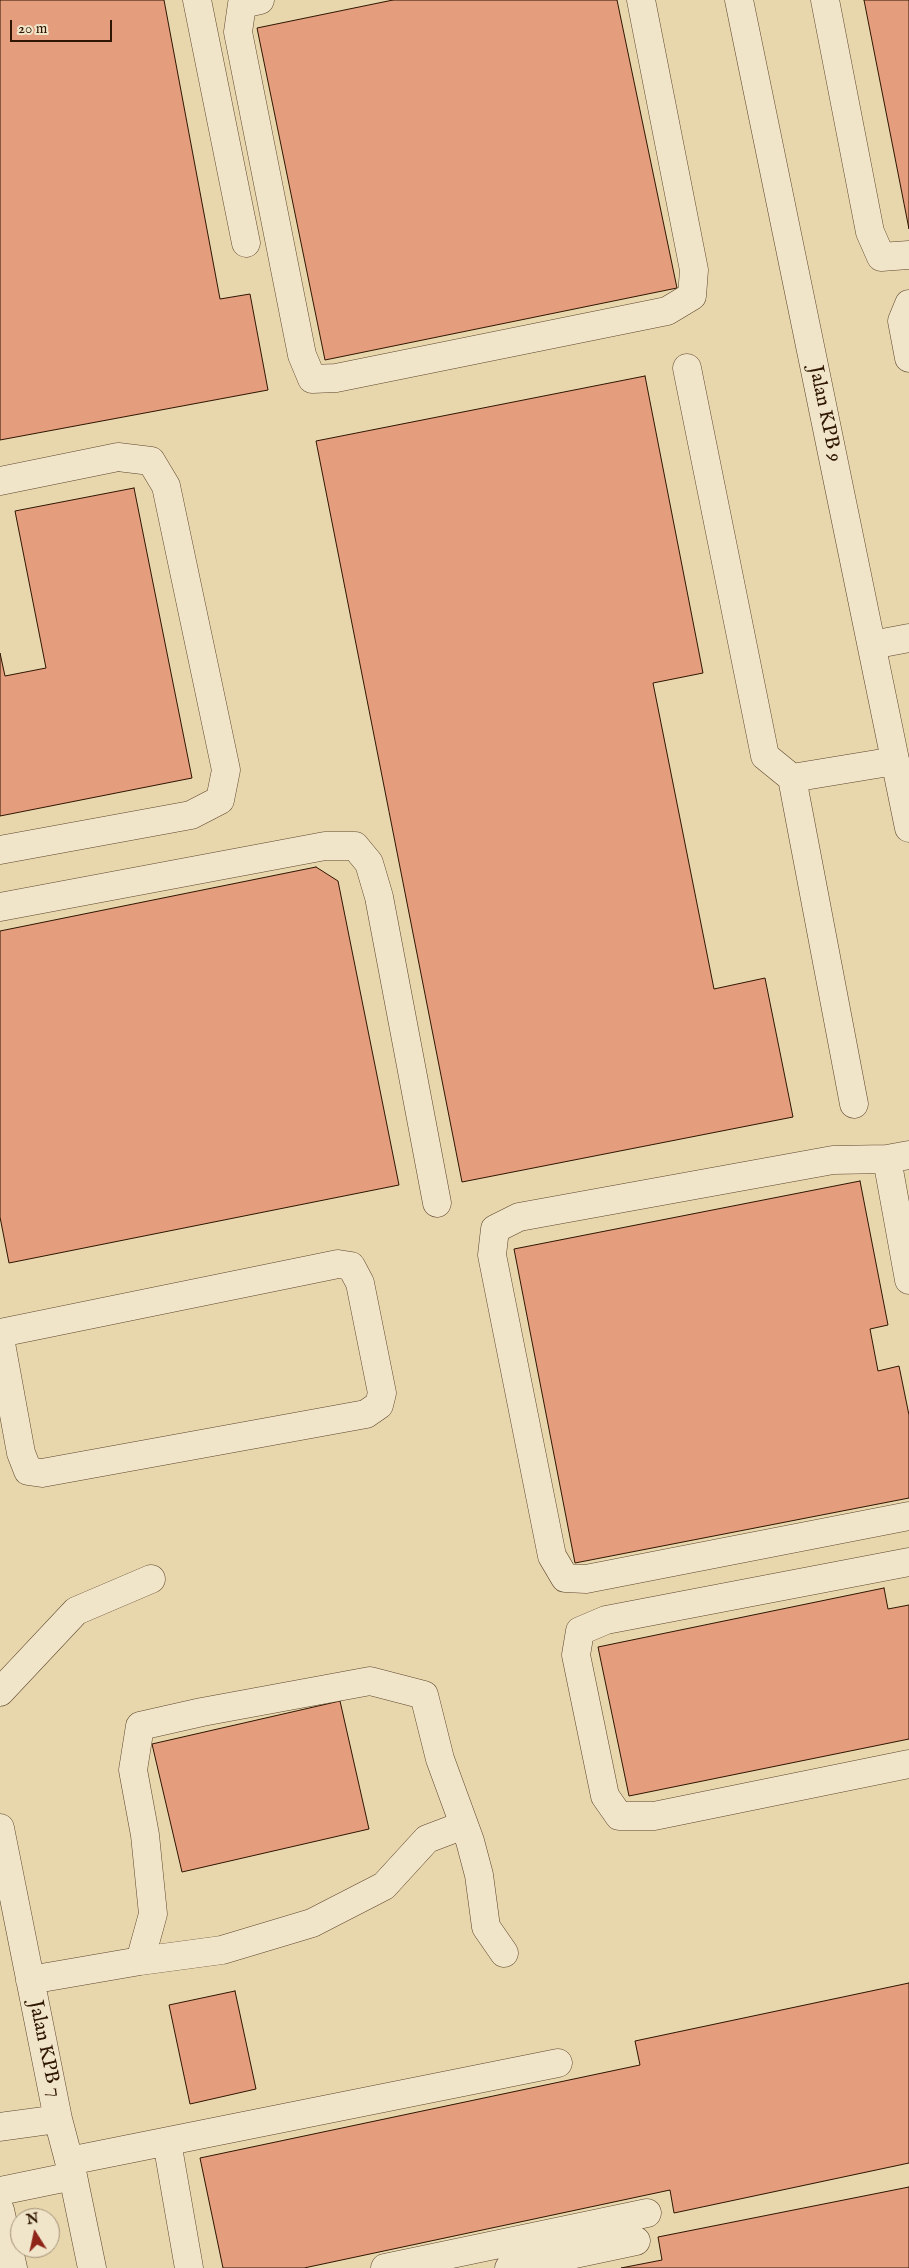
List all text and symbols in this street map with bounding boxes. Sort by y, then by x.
scale bar [12,10,115,42]
text: 20 m [18,19,47,38]
street label: Jalan KPB 9 [802,364,846,464]
street label: Jalan KPB 7 [22,1998,66,2100]
north arrow [10,2208,60,2258]
text: N [25,2209,40,2229]

